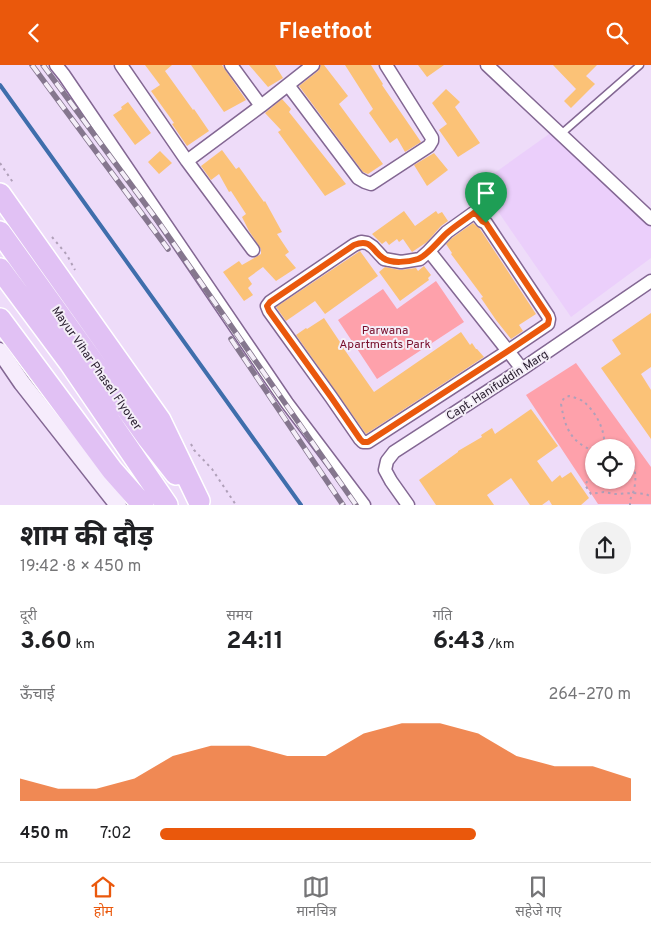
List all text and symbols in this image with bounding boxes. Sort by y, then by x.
icon: back [20,19,48,47]
text: Fleetfoot [279,19,372,46]
icon: search [603,19,631,47]
pin [465,172,507,223]
icon: arrive [472,179,500,207]
street label: Mayur Vihar Phase1 Flyover [47,304,145,434]
park label: Parwana Apartments Park [339,323,431,353]
street label: Capt. Hanifuddin Marg [444,347,552,425]
map controls [585,439,635,489]
button: locate [585,439,635,489]
text: शाम की दौड़ [20,520,153,556]
button: share [579,522,631,574]
text: 19:42 · 8 × 450 m [20,557,141,577]
text: दूरी [20,608,37,625]
text: समय [226,608,252,625]
text: गति [433,608,452,625]
text: 3.60 [20,626,72,658]
text: 24:11 [226,626,284,658]
text: 6:43 [433,626,485,658]
text: km [72,636,95,653]
text: /km [485,636,515,653]
text: ऊँचाई [20,685,55,705]
text: 264–270 m [548,685,631,705]
text: 450 m [20,824,69,844]
text: 7:02 [100,824,131,844]
tab: होम [89,873,117,922]
tab: मानचित्र [296,873,336,922]
tab: सहेजे गए [515,873,562,922]

